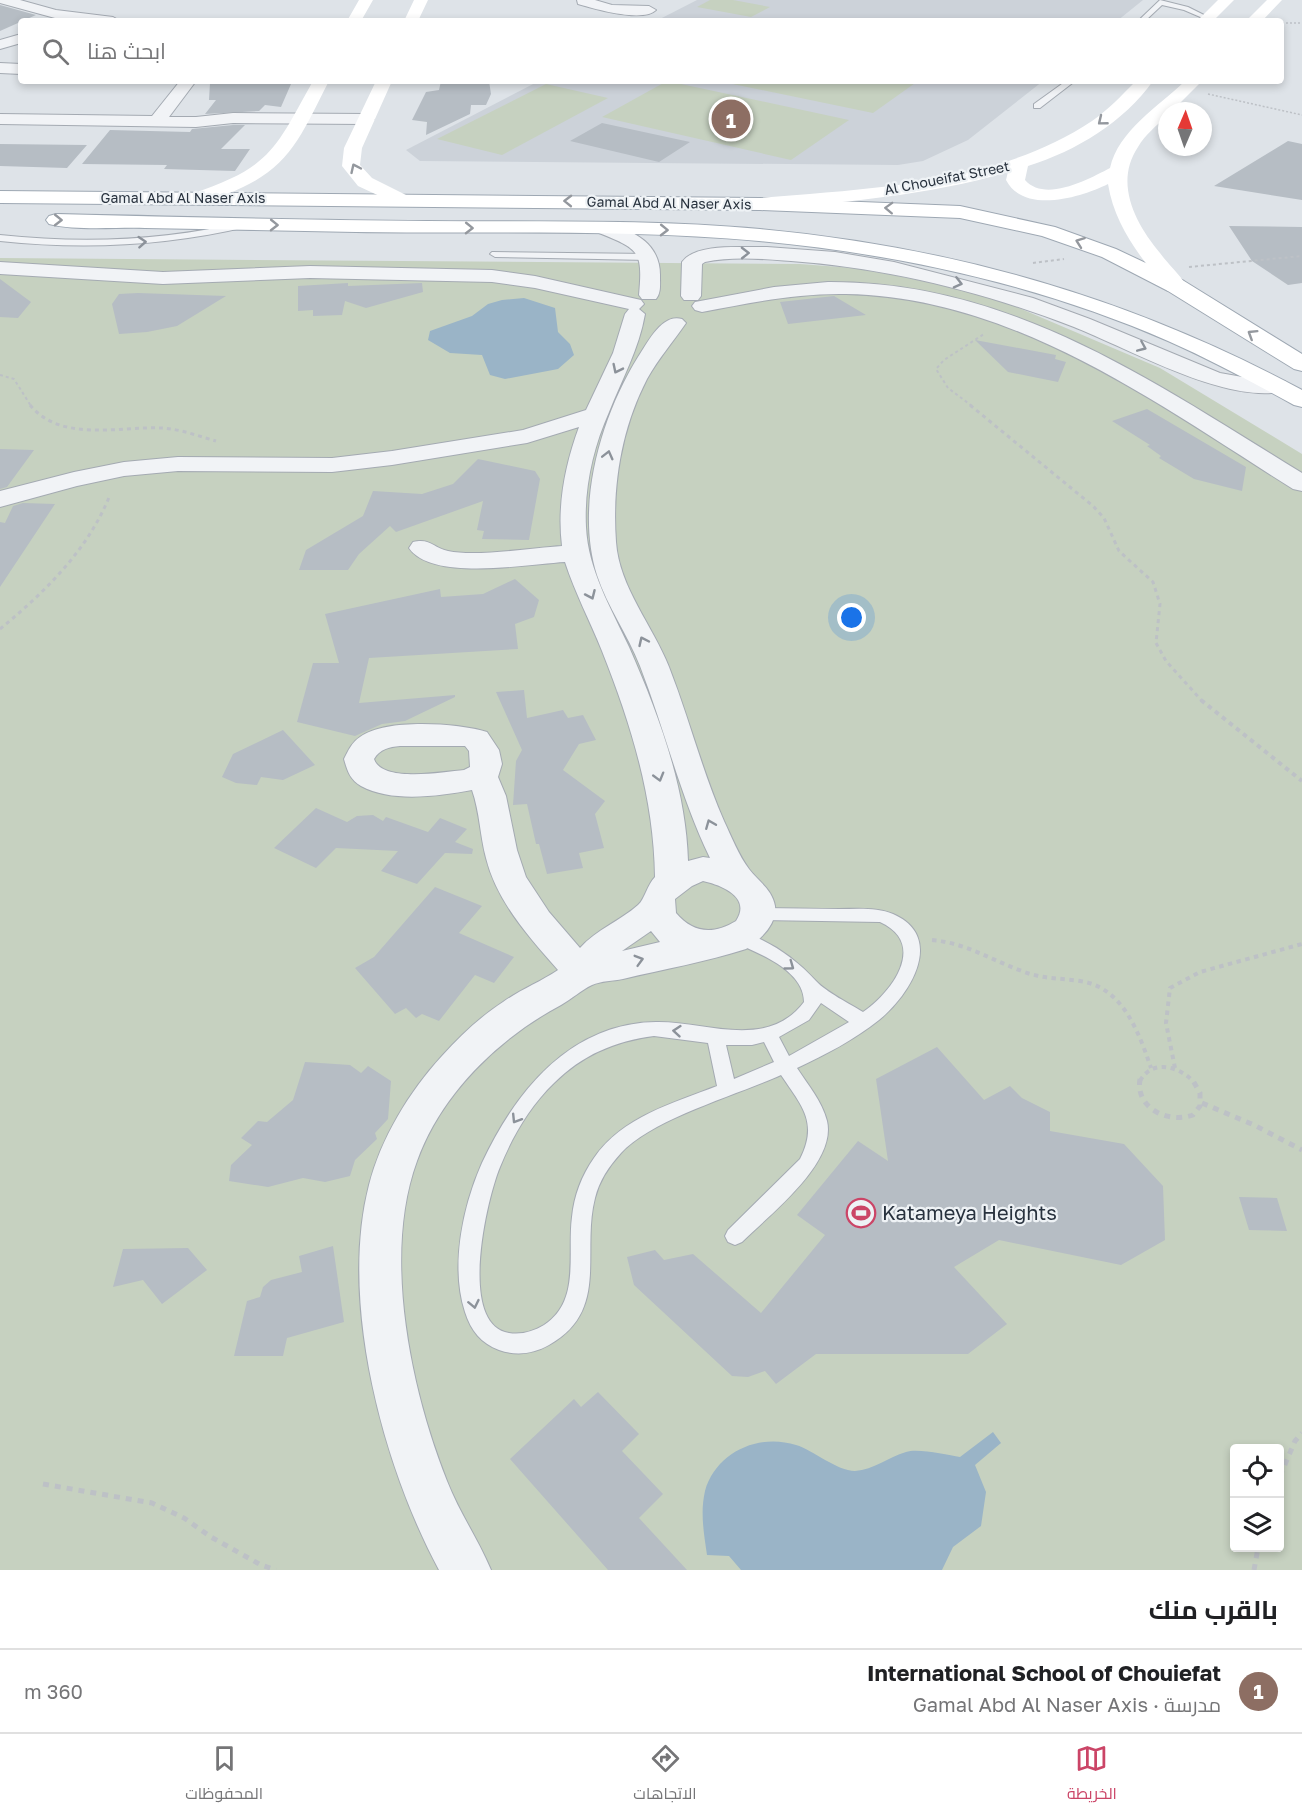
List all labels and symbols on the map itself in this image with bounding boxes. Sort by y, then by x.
pin: 1 [712,96,750,142]
north arrow [1158,102,1212,156]
one-way arrow [1098,114,1109,125]
street label: Al Choueifat Street [883,157,1011,198]
one-way arrow [350,163,362,174]
street label: Gamal Abd Al Naser Axis [101,189,265,206]
street label: Gamal Abd Al Naser Axis [586,193,752,212]
one-way arrow [564,195,573,207]
one-way arrow [885,201,894,214]
one-way arrow [54,214,63,226]
one-way arrow [270,219,279,231]
one-way arrow [465,221,474,234]
one-way arrow [660,224,669,236]
one-way arrow [138,236,147,249]
one-way arrow [1075,237,1086,250]
one-way arrow [741,247,750,259]
one-way arrow [952,276,963,288]
one-way arrow [1248,329,1258,341]
one-way arrow [1136,340,1147,352]
one-way arrow [613,362,624,373]
one-way arrow [601,450,614,460]
one-way arrow [583,588,595,599]
your location [837,603,866,632]
one-way arrow [638,637,650,648]
one-way arrow [652,771,664,782]
one-way arrow [705,819,717,830]
one-way arrow [633,955,644,967]
one-way arrow [783,959,794,970]
one-way arrow [673,1024,682,1037]
one-way arrow [512,1112,523,1123]
sports icon: Katameya Heights [845,1197,877,1229]
place label: Katameya Heights [882,1200,1057,1224]
one-way arrow [467,1299,480,1309]

